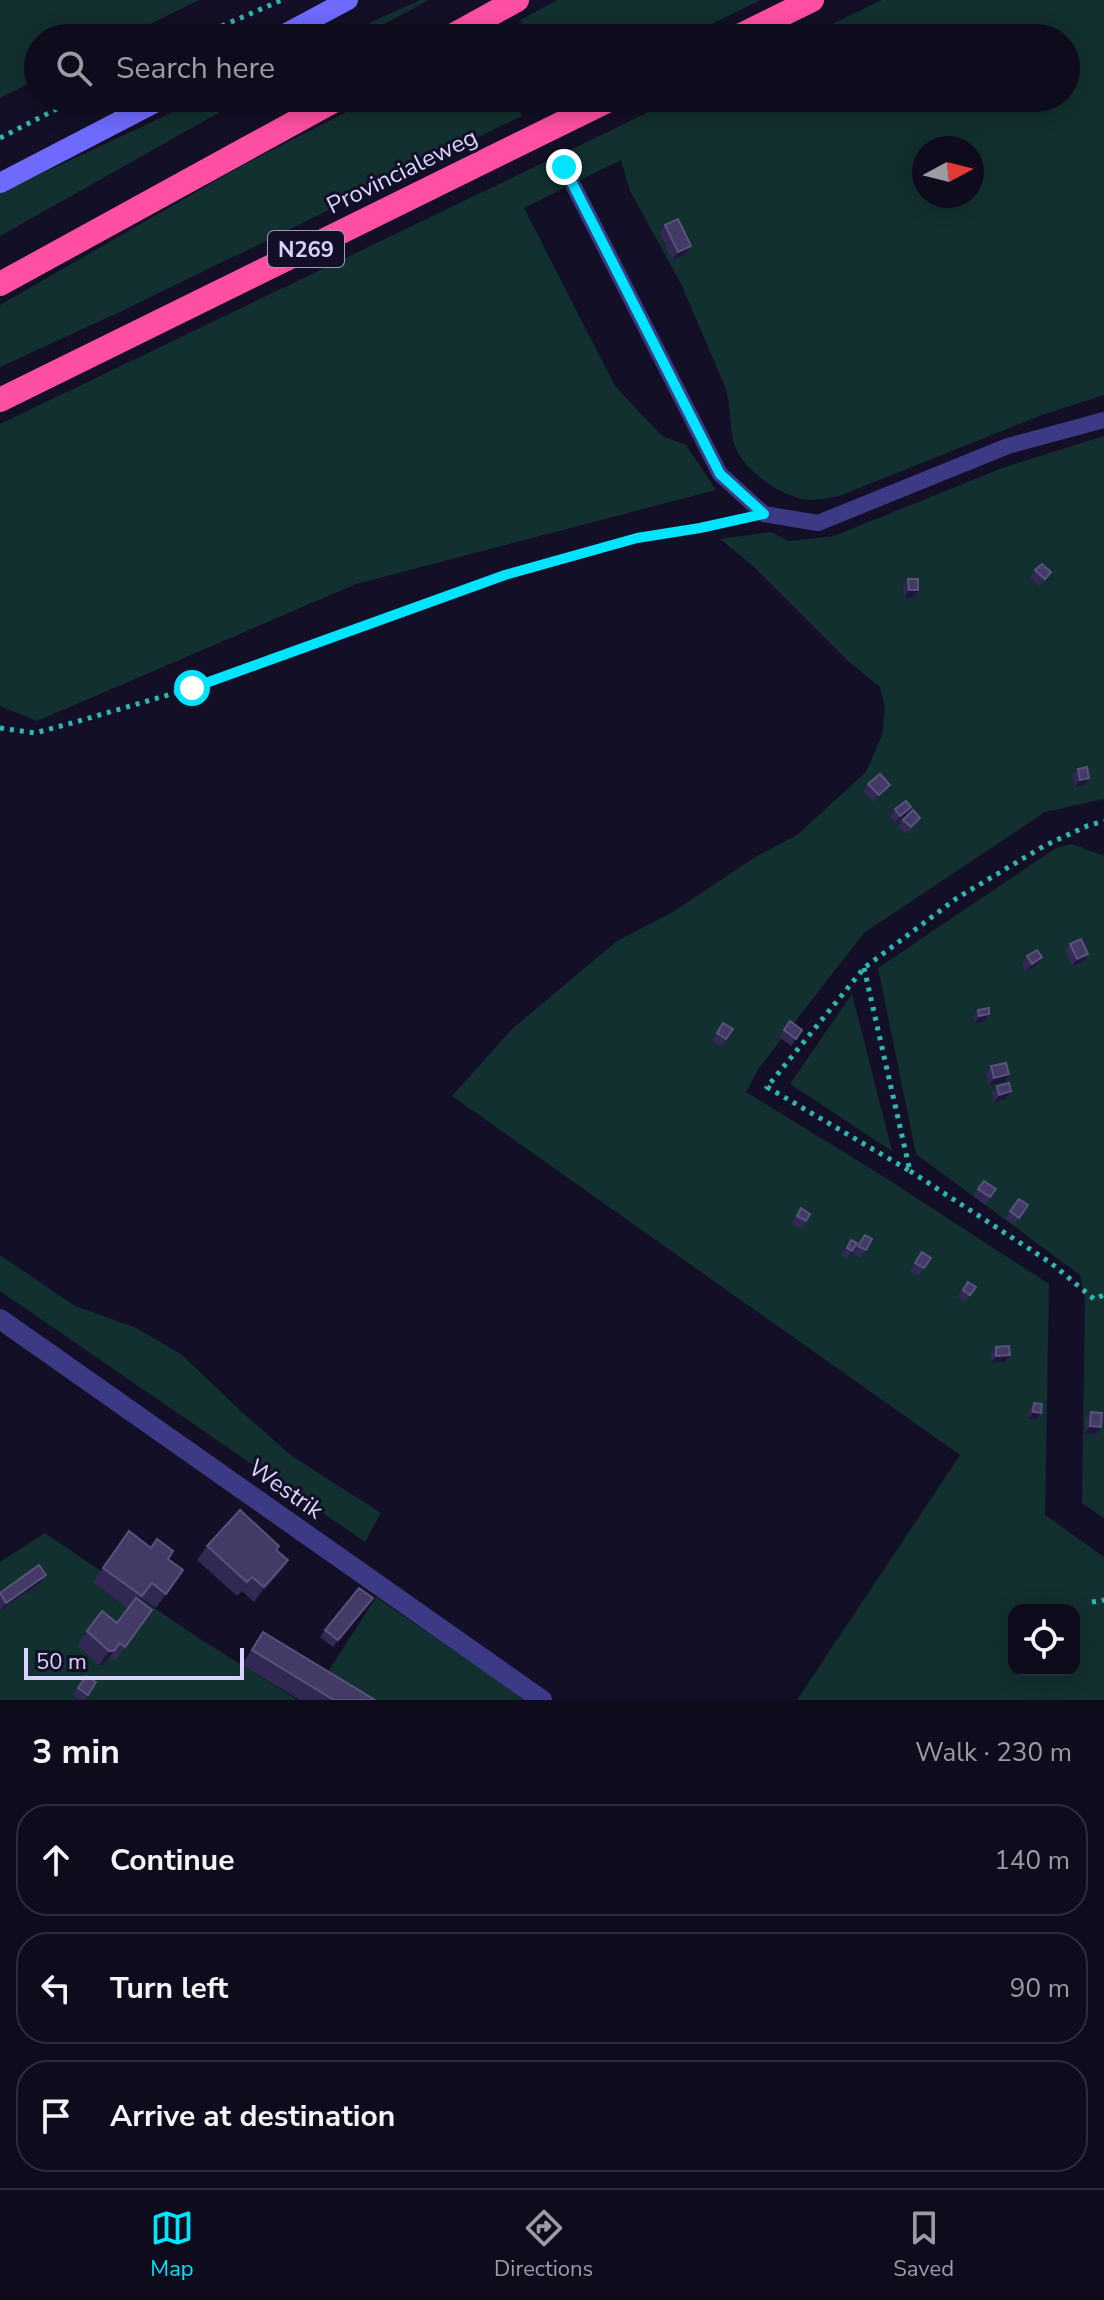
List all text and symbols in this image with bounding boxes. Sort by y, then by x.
search box [24,24,1080,112]
icon: search [52,46,96,90]
text: Search here [116,48,275,89]
street label: Provincialeweg [321,121,483,221]
north arrow [912,136,984,208]
route end [546,149,582,185]
road number: N269 [268,231,344,267]
route start [174,670,210,706]
street label: Westrik [243,1452,330,1527]
map controls [1008,1604,1080,1676]
button: locate [1008,1604,1080,1676]
scale bar [24,1644,244,1680]
text: 50 m [36,1647,87,1677]
text: 3 min [32,1729,120,1775]
text: Walk · 230 m [915,1735,1072,1770]
icon: ahead [34,1838,78,1882]
text: Continue [110,1840,235,1881]
text: 140 m [994,1843,1070,1878]
icon: left [34,1966,78,2010]
text: Turn left [110,1968,228,2009]
text: 90 m [1010,1971,1070,2006]
icon: arrive [34,2094,78,2138]
text: Arrive at destination [110,2096,395,2137]
tab: Map [150,2206,194,2284]
tab: Directions [494,2206,593,2284]
tab: Saved [893,2206,954,2284]

